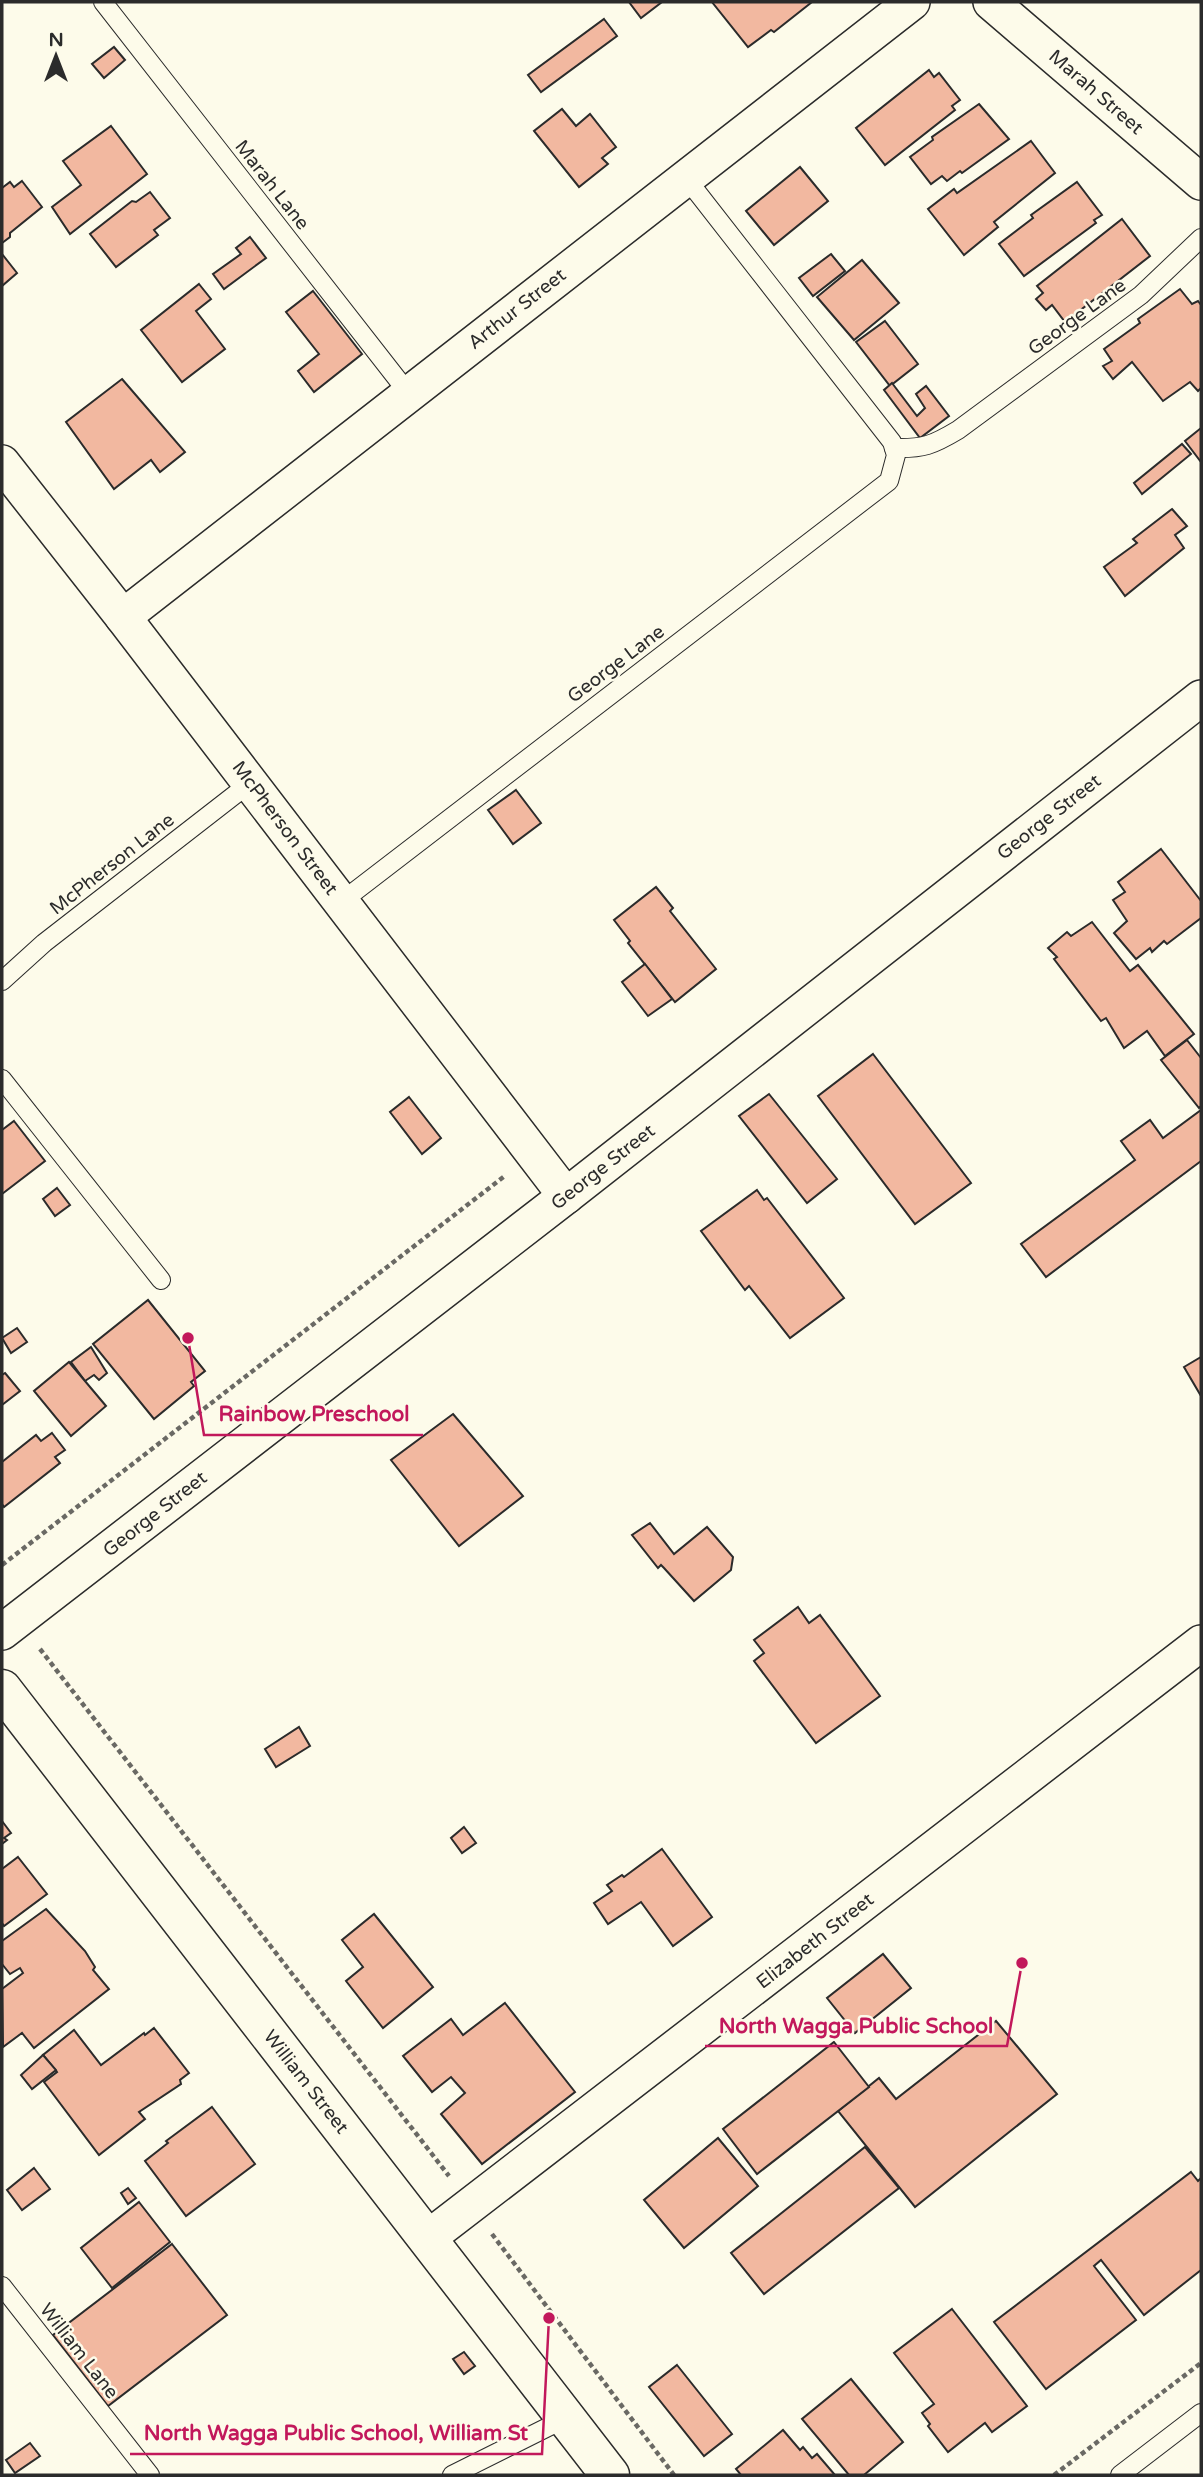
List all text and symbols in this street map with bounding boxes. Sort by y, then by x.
north arrow [21,21,91,91]
text: N [48,29,64,51]
street label: Marah Street [1044,45,1148,139]
street label: Marah Lane [230,136,314,234]
street label: Arthur Street [464,264,570,354]
street label: George Lane [1024,274,1130,360]
street label: George Lane [563,621,669,707]
street label: McPherson Street [227,757,343,899]
street label: George Street [993,770,1105,864]
street label: McPherson Lane [45,809,179,919]
street label: George Street [547,1120,659,1214]
callout: Rainbow Preschool [204,1393,423,1435]
text: Rainbow Preschool [218,1402,410,1427]
street label: George Street [99,1467,211,1561]
street label: Elizabeth Street [752,1888,878,1994]
callout: North Wagga Public School [705,2004,1007,2046]
text: North Wagga Public School [719,2014,993,2039]
street label: William Street [259,2026,353,2138]
street label: William Lane [35,2299,123,2403]
callout: North Wagga Public School, William St [130,2412,542,2454]
text: North Wagga Public School, William St [144,2421,528,2446]

